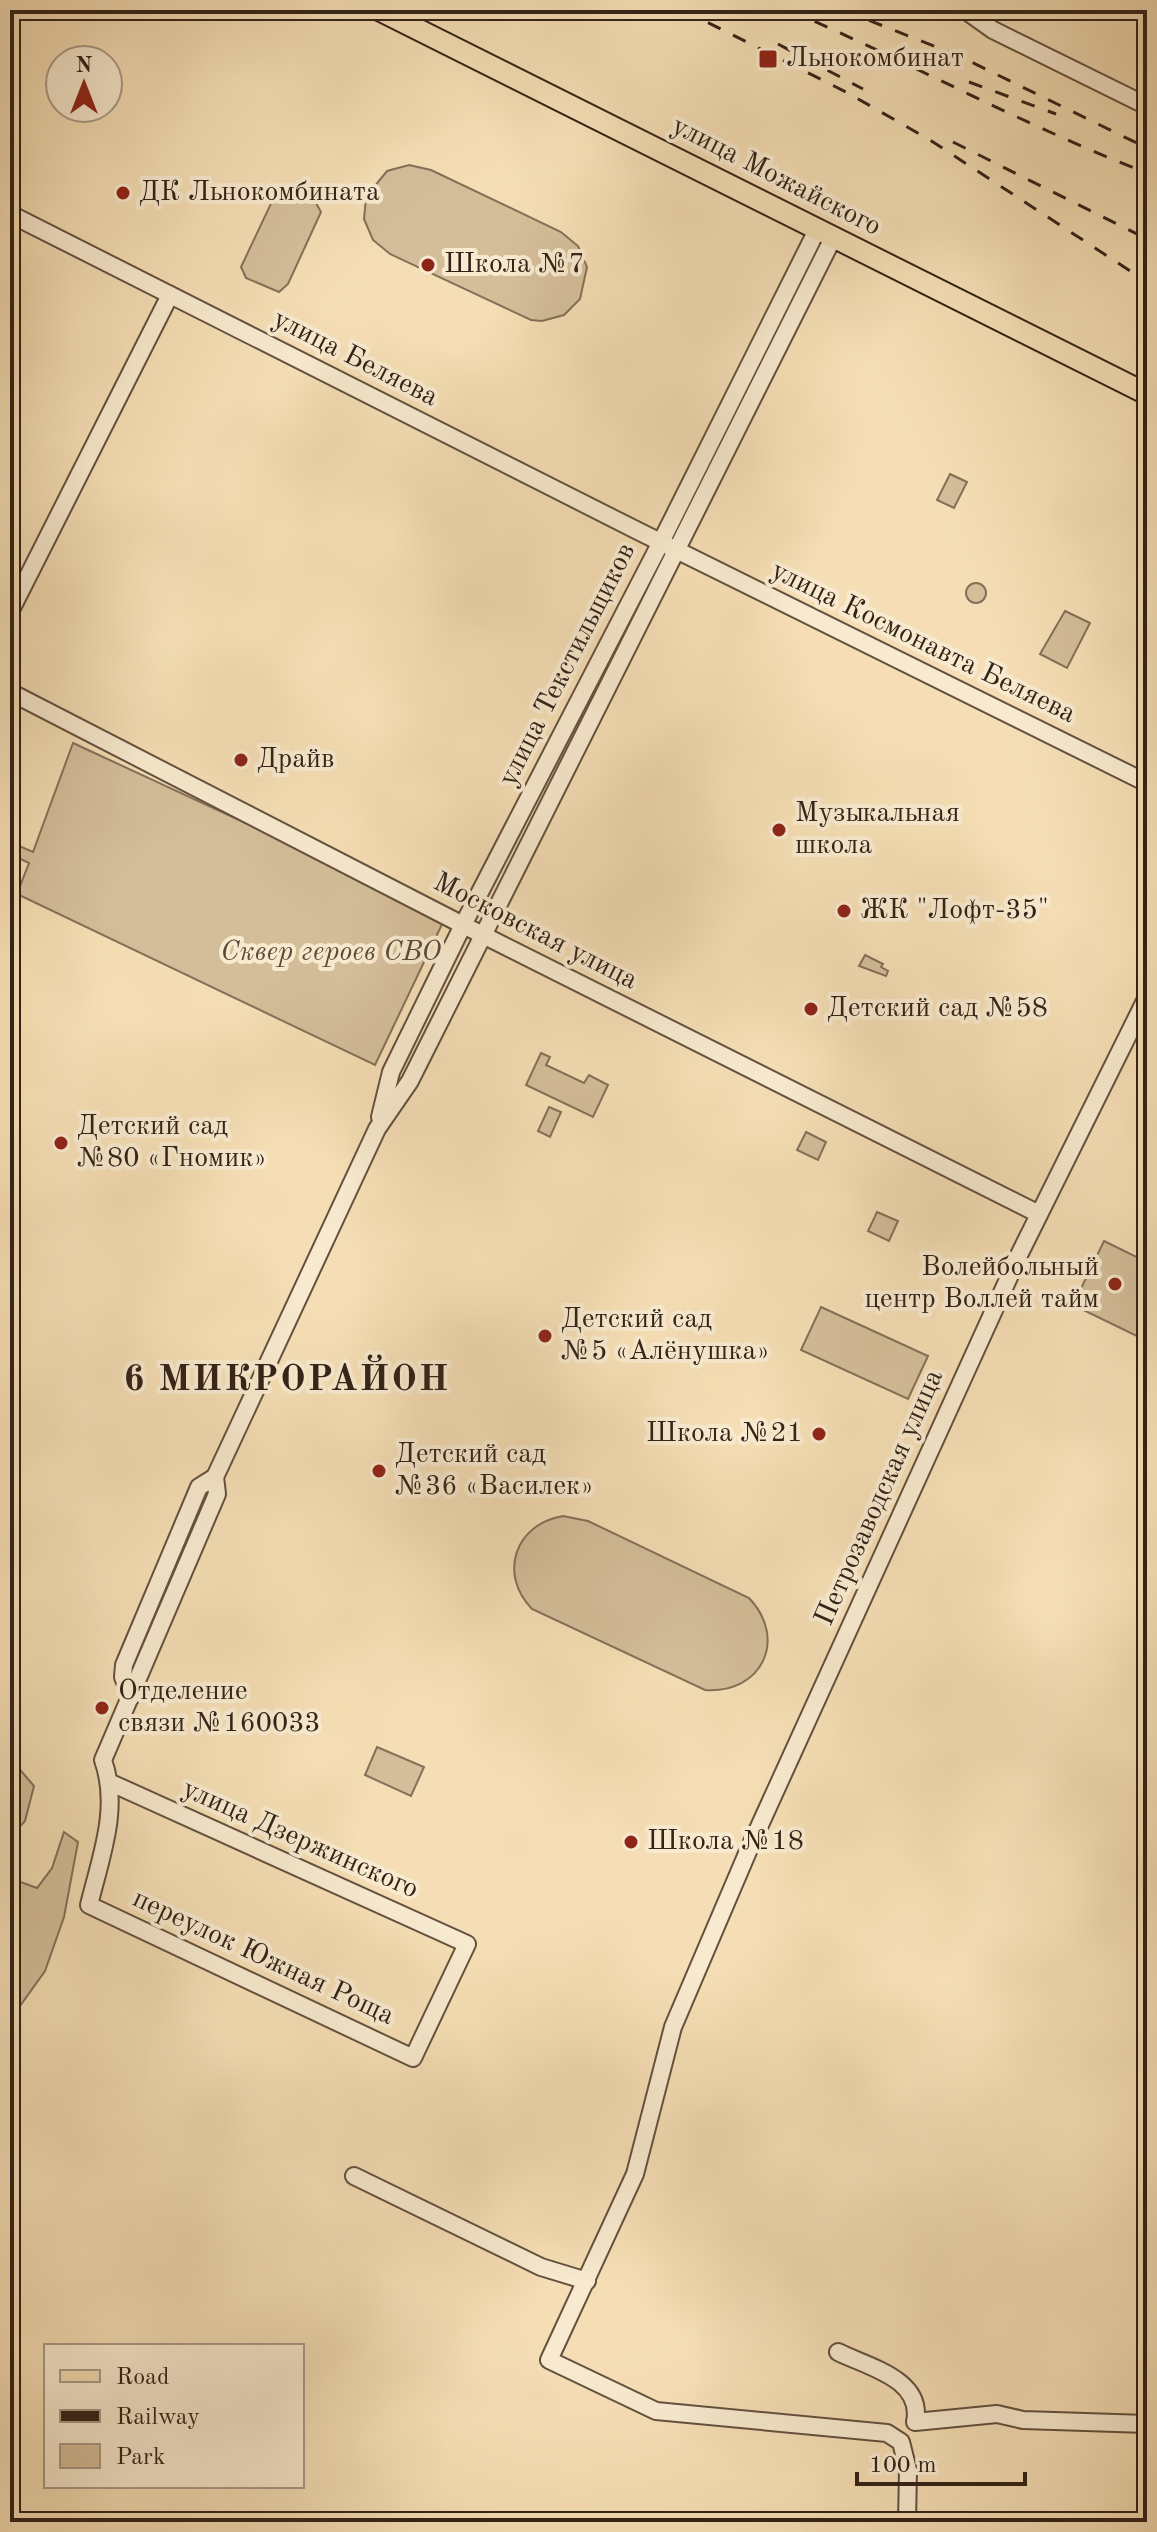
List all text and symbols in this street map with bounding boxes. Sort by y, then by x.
north arrow [44,44,124,124]
place label: Льнокомбинат [786,45,964,73]
marker: Льнокомбинат [757,48,779,70]
text: N [76,55,93,77]
street label: улица Можайского [667,112,885,242]
place label: ДК Льнокомбината [139,179,380,207]
marker: ДК Льнокомбината [114,184,132,202]
place label: Школа №7 [444,251,585,279]
marker: Школа №7 [419,256,437,274]
street label: улица Беляева [268,305,442,413]
street label: улица Текстильщиков [495,539,641,791]
street label: улица Космонавта Беляева [766,557,1080,729]
place label: Драйв [257,746,335,774]
marker: Драйв [232,751,250,769]
place label: Музыкальная школа [795,800,960,860]
marker: Музыкальная школа [770,821,788,839]
street label: Московская улица [428,868,642,996]
place label: ЖК "Лофт-35" [860,897,1049,925]
marker: ЖК "Лофт-35" [835,902,853,920]
park label: Сквер героев СВО [221,939,442,967]
place label: Детский сад №58 [827,995,1048,1023]
marker: Детский сад №58 [802,1000,820,1018]
place label: Детский сад №80 «Гномик» [77,1113,267,1173]
marker: Детский сад №80 «Гномик» [52,1134,70,1152]
place label: Волейбольный центр Воллей тайм [864,1254,1099,1314]
marker: Волейбольный центр Воллей тайм [1106,1275,1124,1293]
place label: Детский сад №5 «Алёнушка» [561,1306,770,1366]
marker: Детский сад №5 «Алёнушка» [536,1327,554,1345]
district label: 6 МИКРОРАЙОН [123,1354,451,1399]
street label: Петрозаводская улица [811,1366,949,1630]
place label: Школа №21 [646,1420,803,1448]
marker: Школа №21 [810,1425,828,1443]
place label: Детский сад №36 «Василек» [395,1441,594,1501]
marker: Детский сад №36 «Василек» [370,1462,388,1480]
place label: Отделение связи №160033 [118,1678,321,1738]
marker: Отделение связи №160033 [93,1699,111,1717]
street label: улица Дзержинского [178,1775,422,1905]
place label: Школа №18 [647,1828,804,1856]
marker: Школа №18 [622,1833,640,1851]
street label: переулок Южная Роща [128,1885,398,2031]
legend [44,2344,304,2488]
text: Road [116,2366,169,2390]
text: Railway [116,2406,200,2430]
scale bar [857,2436,1025,2486]
text: Park [116,2446,165,2470]
text: 100 m [869,2454,937,2478]

